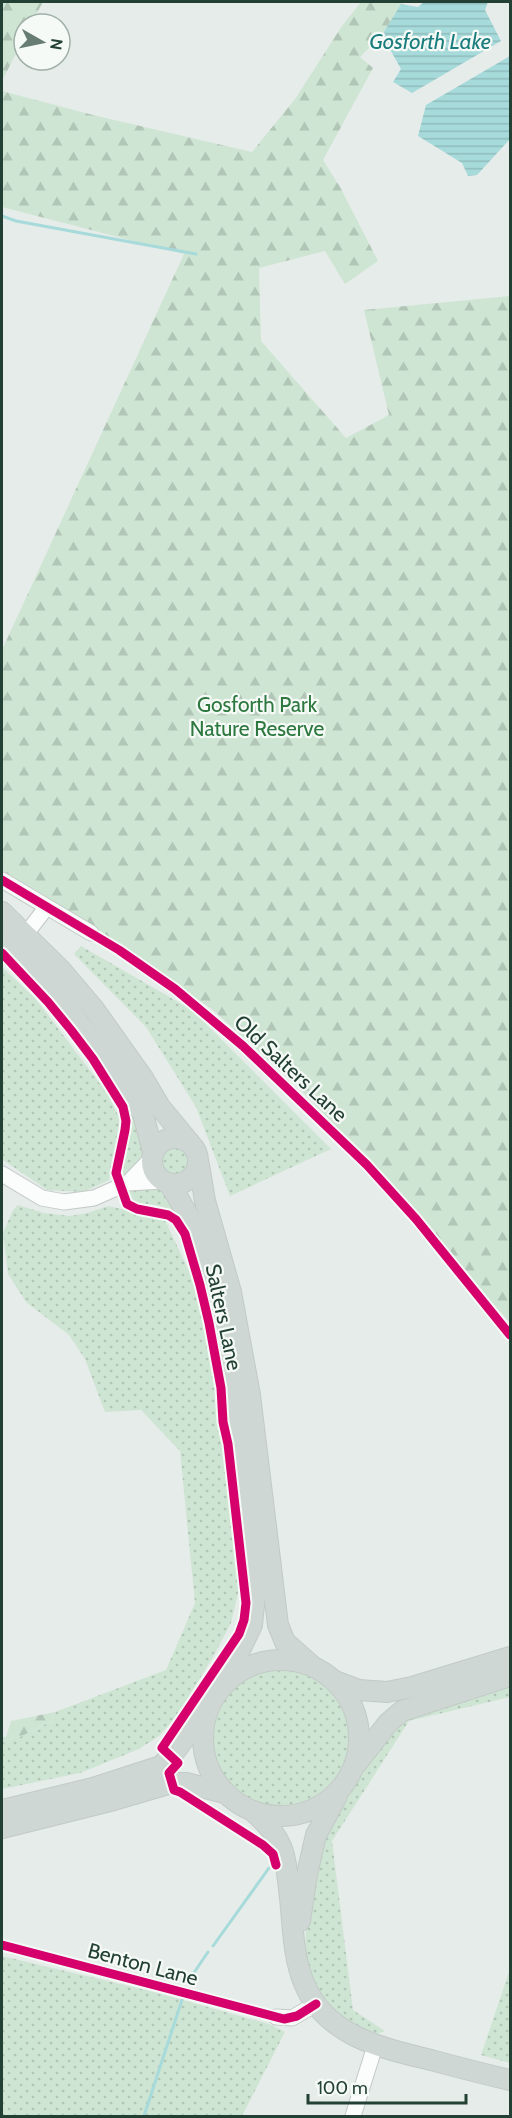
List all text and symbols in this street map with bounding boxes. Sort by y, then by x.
north arrow [12,12,72,72]
water label: Gosforth Lake [369,28,491,55]
text: N [46,37,67,51]
park label: Gosforth Park Nature Reserve [190,692,324,741]
street label: Old Salters Lane [229,1009,353,1127]
street label: Salters Lane [201,1262,248,1373]
street label: Benton Lane [85,1937,201,1991]
scale bar [308,2067,466,2105]
text: 100 m [317,2077,368,2099]

